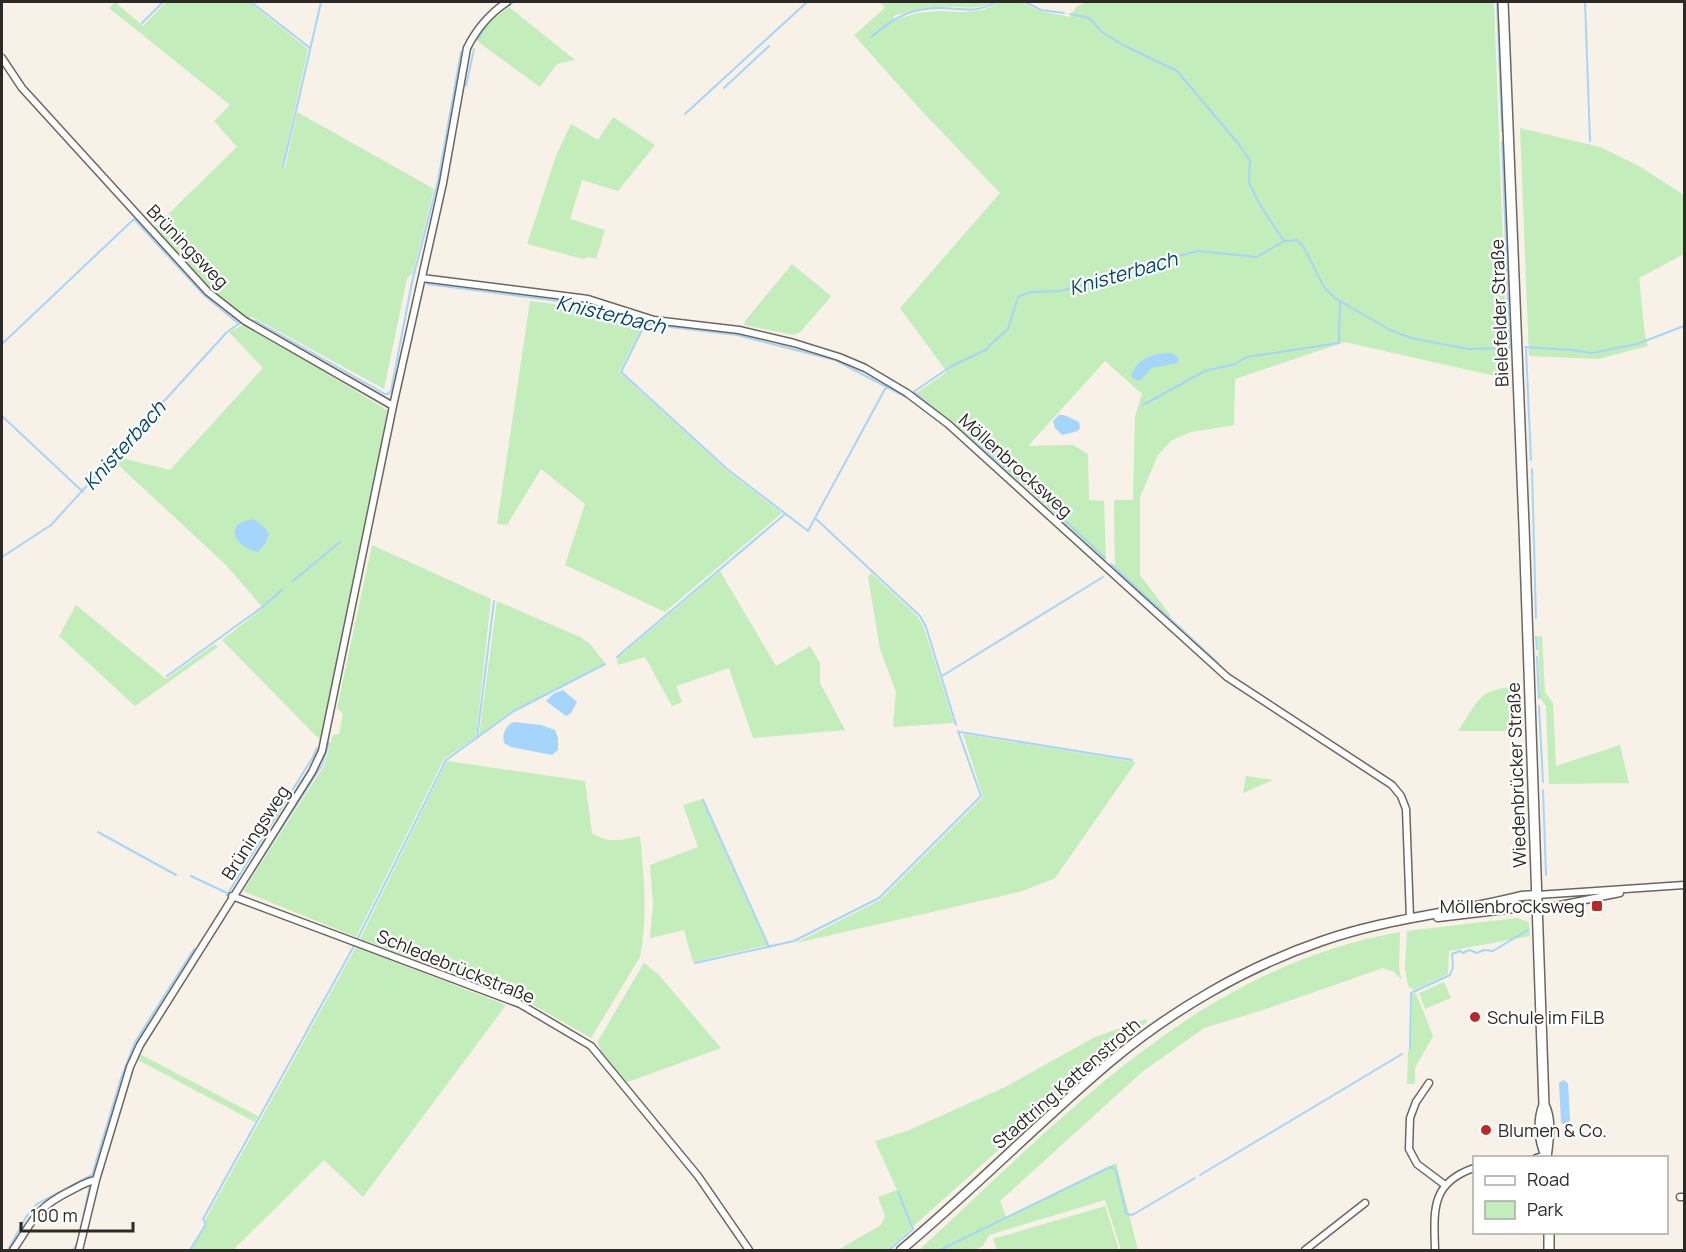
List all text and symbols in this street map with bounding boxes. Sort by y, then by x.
street label: Brüningsweg [142,199,234,293]
street label: Bielefelder Straße [1484,239,1514,387]
water label: Knisterbach [1066,244,1181,301]
water label: Knisterbach [554,288,669,340]
water label: Knisterbach [77,394,172,495]
street label: Möllenbrocksweg [954,408,1078,522]
street label: Wiedenbrücker Straße [1501,682,1531,868]
street label: Brüningsweg [215,780,295,884]
place label: Möllenbrocksweg [1440,894,1585,918]
marker: Möllenbrocksweg [1590,899,1604,913]
street label: Schledebrückstraße [373,923,539,1009]
place label: Schule im FiLB [1487,1005,1604,1029]
marker: Schule im FiLB [1468,1010,1482,1024]
street label: Stadtring Kattenstroth [987,1012,1145,1154]
place label: Blumen & Co. [1498,1118,1607,1142]
marker: Blumen & Co. [1479,1123,1493,1137]
legend [1473,1156,1668,1234]
text: Road [1527,1167,1570,1191]
scale bar [21,1195,134,1233]
text: Park [1527,1197,1564,1221]
text: 100 m [30,1203,78,1227]

